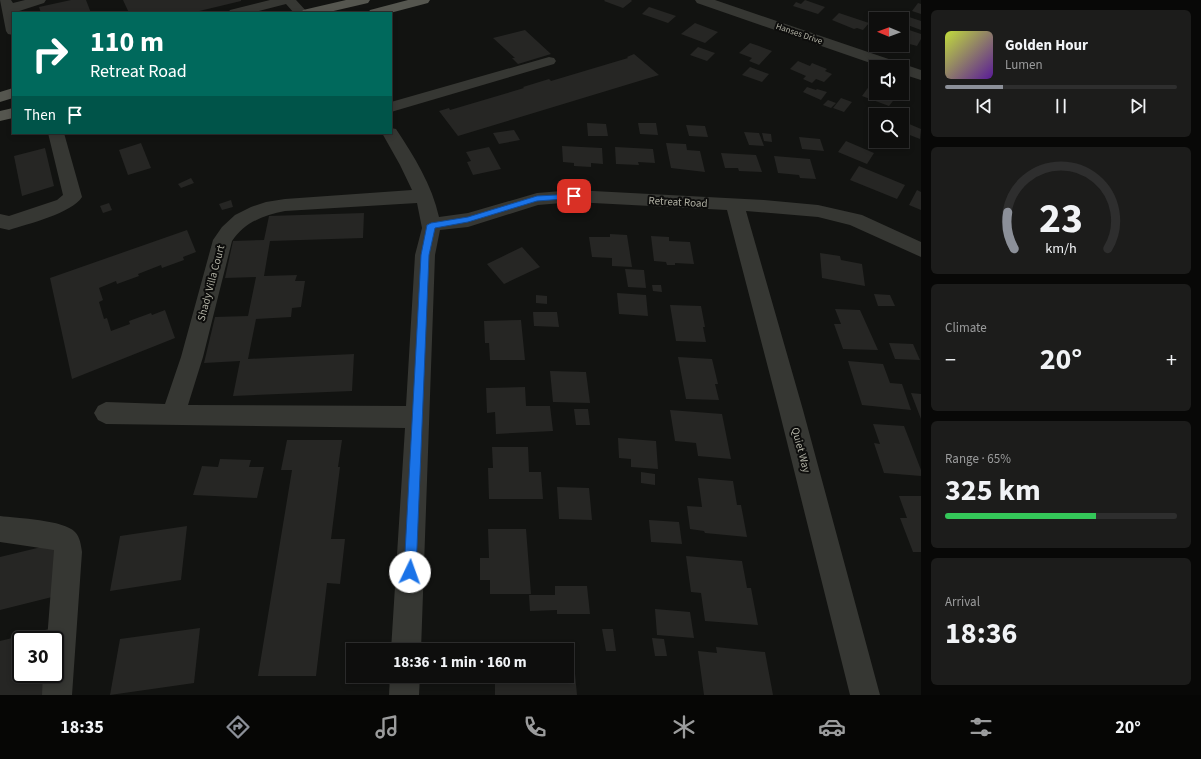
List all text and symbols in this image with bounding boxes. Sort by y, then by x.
north arrow [869,12,909,52]
map controls [869,12,909,148]
street label: Hanses Drive [774,20,825,48]
text: 110 m [90,22,164,62]
icon: right [24,28,76,80]
text: Golden Hour [1005,35,1088,56]
text: Lumen [1005,56,1043,74]
text: Retreat Road [90,59,187,84]
button: sound [869,60,909,100]
icon: previous [973,95,995,117]
icon: pause [1050,95,1072,117]
icon: next [1127,95,1149,117]
icon: arrive [64,104,86,126]
text: Then [24,105,56,126]
button: search [869,108,909,148]
pin [557,179,591,213]
icon: arrive [563,185,585,207]
text: 23 [1039,188,1083,248]
street label: Retreat Road [648,193,708,211]
text: km/h [1045,237,1077,258]
street label: Shady Villa Court [194,243,228,323]
text: Climate [945,319,987,337]
text: 20° [1040,338,1082,381]
text: − [945,344,956,376]
text: + [1166,344,1177,376]
street label: Quiet Way [788,426,814,474]
text: Range · 65% [945,450,1011,468]
text: 325 km [945,469,1041,512]
position arrow [389,551,431,593]
text: Arrival [945,593,980,611]
text: 18:36 [945,612,1017,655]
speed limit sign: 30 [12,631,64,683]
text: 18:36 · 1 min · 160 m [393,652,527,673]
icon: directions [224,713,252,741]
icon: music [373,713,401,741]
icon: phone [521,713,549,741]
icon: climate [670,713,698,741]
icon: car [818,713,846,741]
icon: filters [967,713,995,741]
text: 18:35 [60,715,104,740]
text: 20° [1115,715,1141,740]

